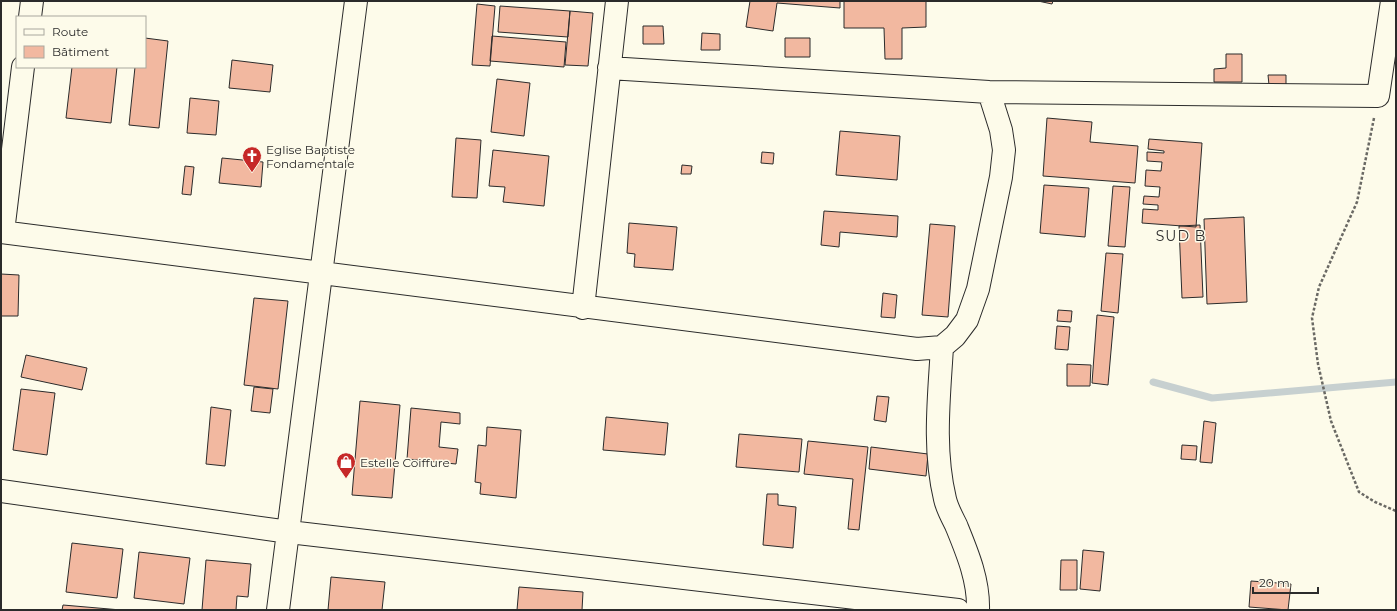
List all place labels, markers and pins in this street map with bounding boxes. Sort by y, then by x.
place label: Eglise Baptiste Fondamentale [266,142,355,171]
church icon: Eglise Baptiste Fondamentale [241,145,263,173]
shop icon: Estelle Coiffure [335,451,357,479]
place label: Estelle Coiffure [360,455,450,470]

